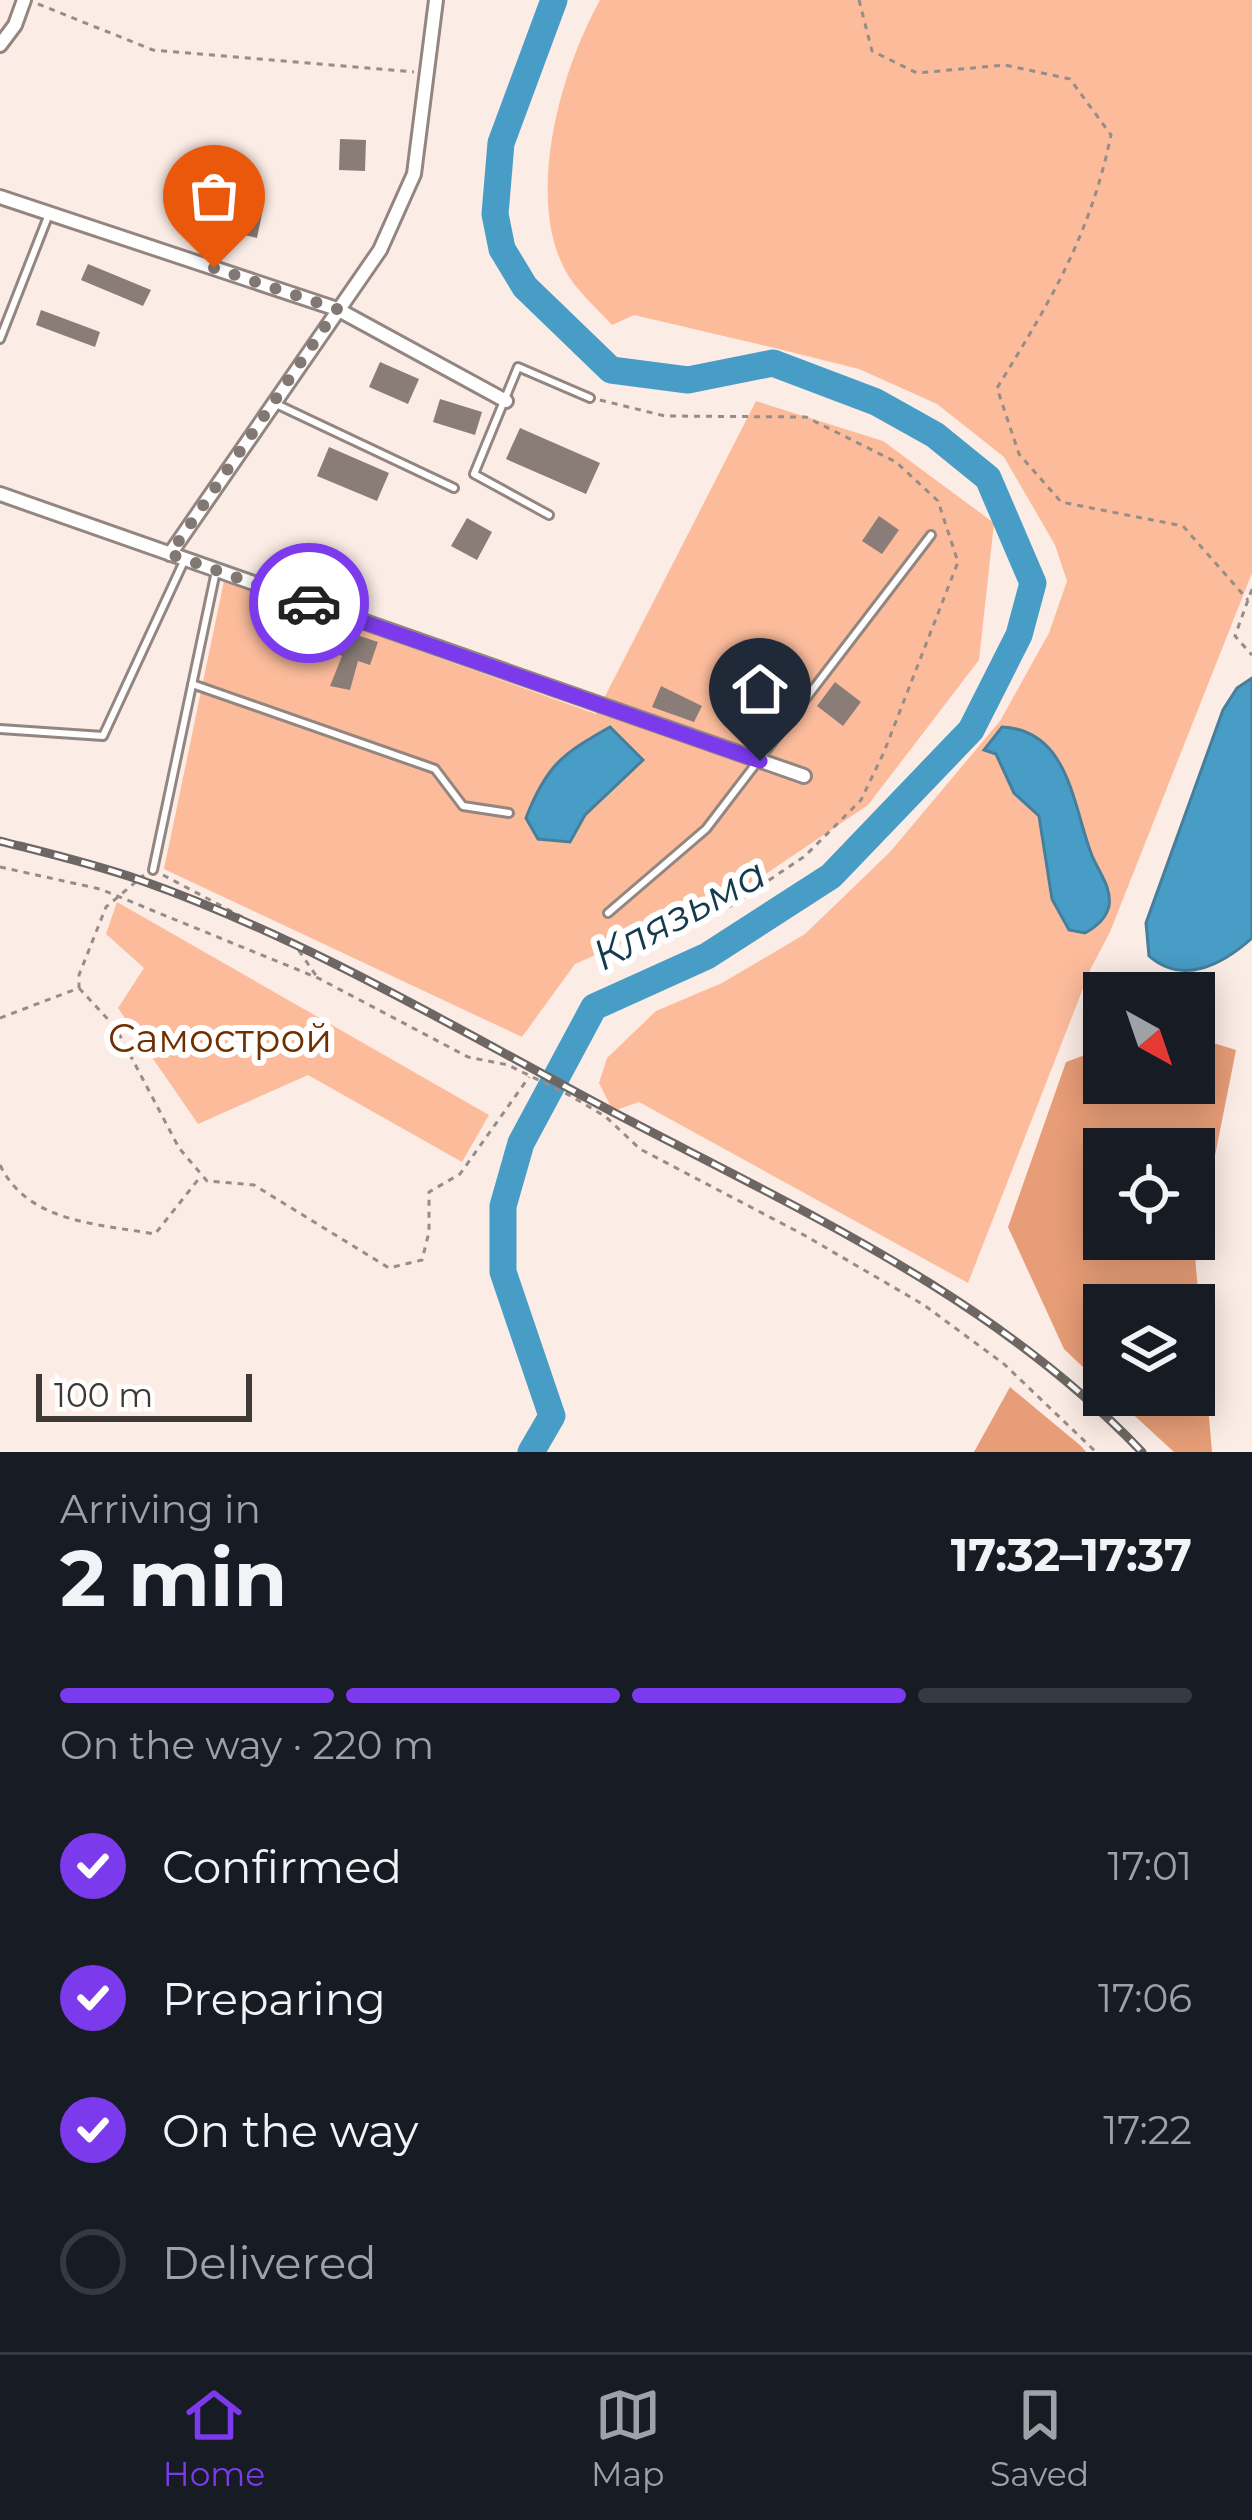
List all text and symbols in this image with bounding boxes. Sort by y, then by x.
pin [163,145,265,268]
icon: bag [181,163,247,229]
courier [249,543,369,663]
icon: car [276,570,342,636]
pin [709,638,811,761]
icon: home [727,656,793,722]
water label: Клязьма [584,847,774,981]
north arrow [1083,972,1215,1104]
map controls [1083,972,1215,1416]
park label: Самострой [108,1014,332,1062]
button: locate [1083,1128,1215,1260]
button: layers [1083,1284,1215,1416]
scale bar [36,1368,252,1421]
text: 100 m [54,1375,153,1415]
text: Arriving in [60,1485,261,1533]
text: 17:32–17:37 [951,1527,1192,1582]
text: 2 min [60,1530,287,1626]
text: On the way · 220 m [60,1721,434,1769]
icon: check [60,1833,126,1899]
text: Confirmed [162,1839,402,1894]
text: 17:01 [1108,1842,1192,1890]
icon: check [60,1965,126,2031]
text: Preparing [162,1971,386,2026]
text: 17:06 [1098,1974,1192,2022]
icon: check [60,2097,126,2163]
text: On the way [162,2103,418,2158]
text: 17:22 [1103,2106,1192,2154]
text: Delivered [162,2235,377,2290]
tab: Home [163,2382,265,2494]
tab: Map [591,2382,664,2494]
tab: Saved [990,2382,1089,2494]

